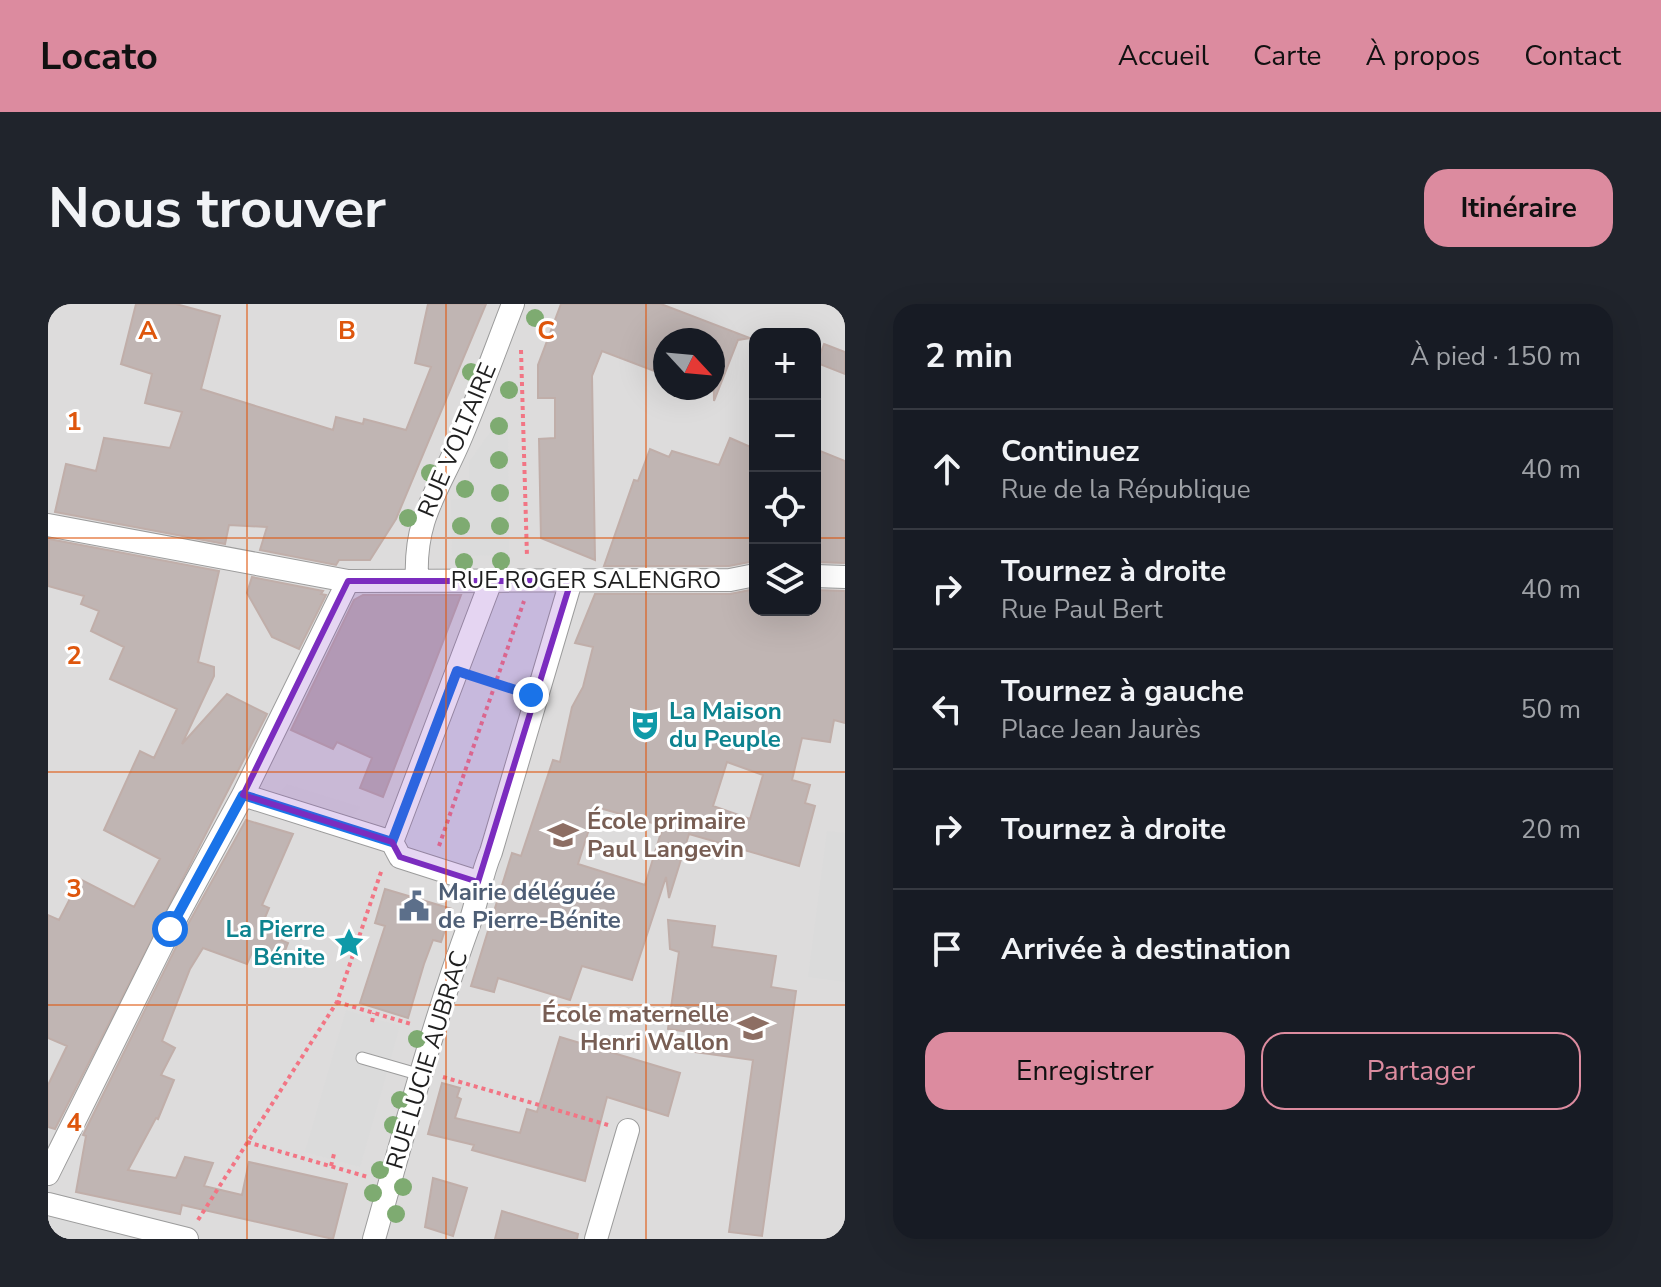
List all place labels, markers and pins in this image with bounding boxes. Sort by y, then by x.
place label: La Maison du Peuple [669,695,782,755]
theatre icon: La Maison du Peuple [628,708,662,742]
place label: École primaire Paul Langevin [587,805,746,865]
school or university icon: École primaire Paul Langevin [546,818,580,852]
place label: Mairie déléguée de Pierre-Bénite [438,876,621,936]
public building icon: Mairie déléguée de Pierre-Bénite [397,889,431,923]
place label: La Pierre Bénite [225,913,325,973]
place icon: La Pierre Bénite [332,926,366,960]
place label: École maternelle Henri Wallon [542,998,729,1058]
school or university icon: École maternelle Henri Wallon [736,1011,770,1045]

